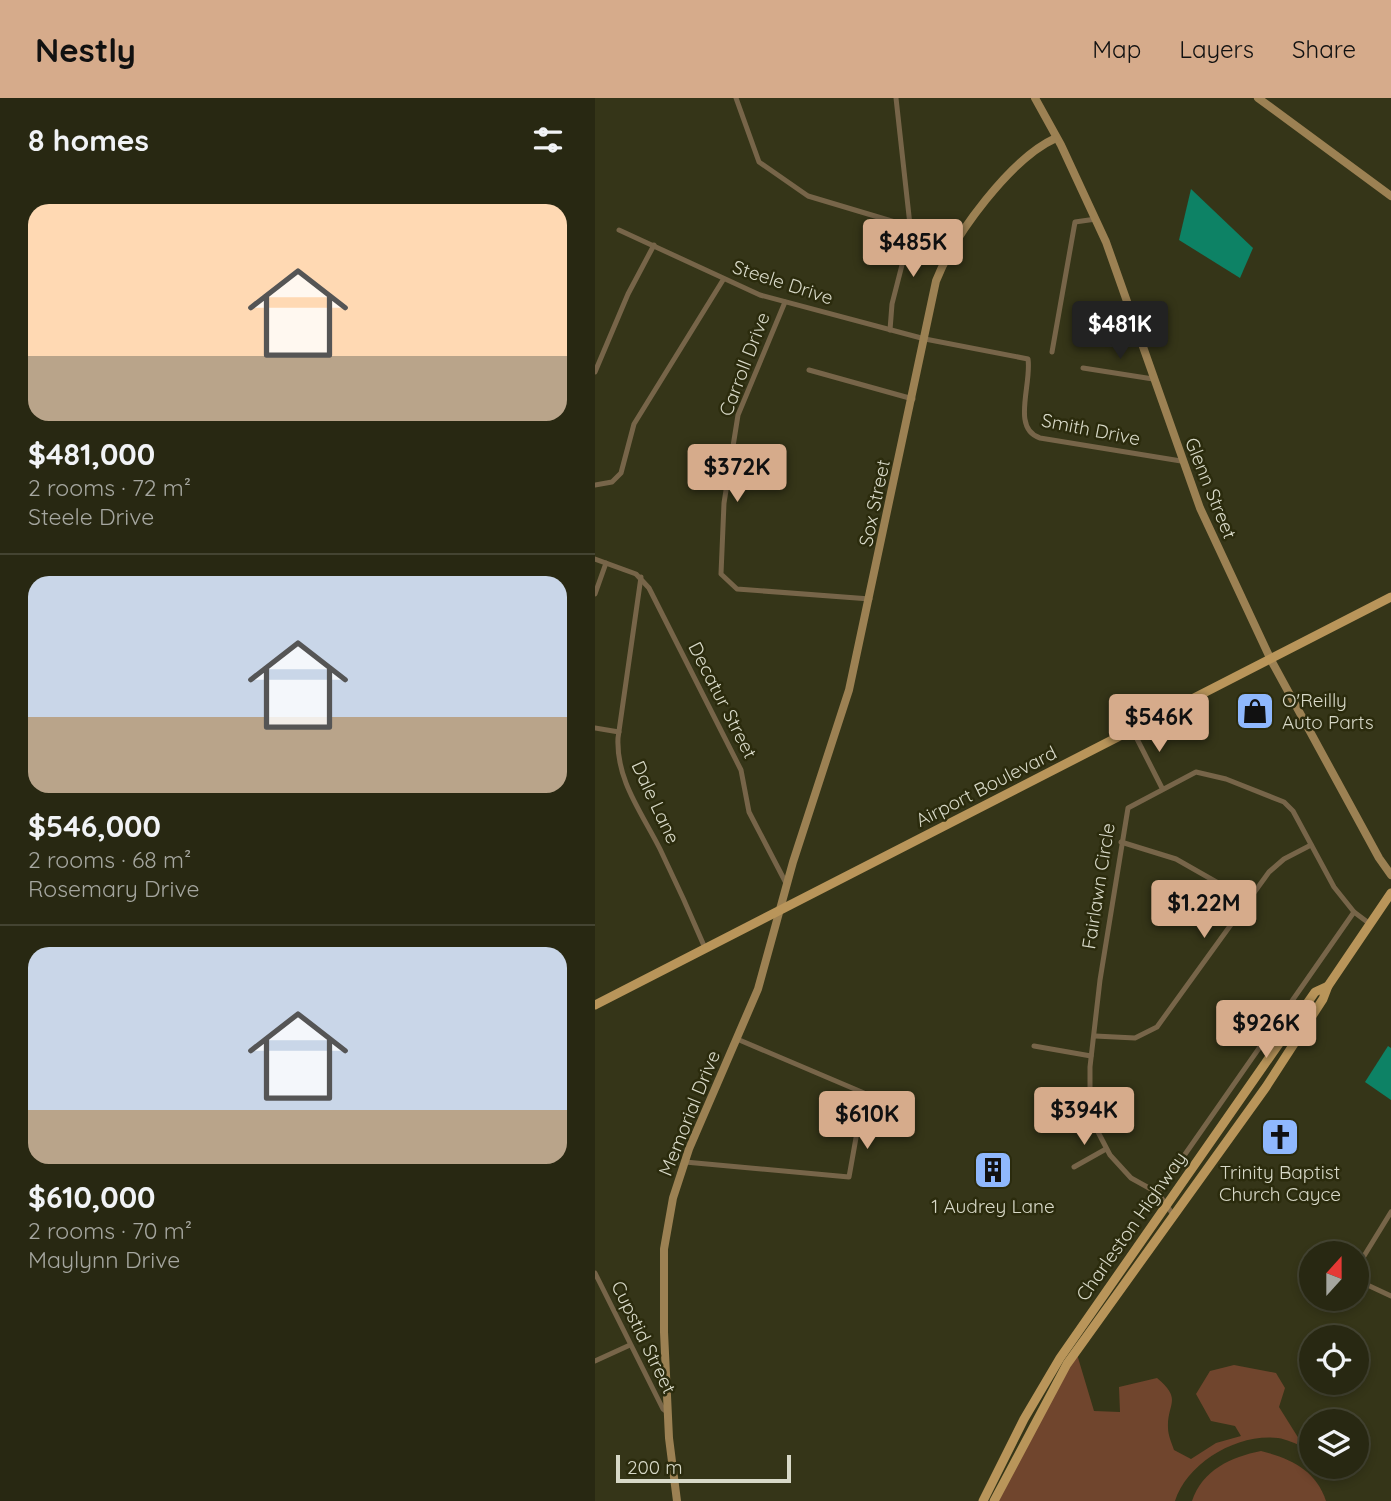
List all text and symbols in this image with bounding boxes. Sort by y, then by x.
text: Nestly [35,29,136,70]
text: Map [1092,34,1141,64]
text: Layers [1179,34,1254,64]
text: Share [1292,34,1356,64]
text: 8 homes [28,121,149,159]
icon: filters [529,121,567,159]
pin: $485K [864,220,962,279]
text: $485K [879,227,947,256]
icon: home [235,250,361,376]
street label: Steele Drive [730,254,836,310]
pin: $481K [1071,302,1169,361]
street label: Carroll Drive [713,309,775,419]
text: $481K [1088,309,1152,338]
street label: Smith Drive [1040,408,1142,450]
street label: Glenn Street [1180,434,1242,542]
text: $481,000 [28,435,155,473]
pin: $372K [688,444,786,504]
text: $372K [704,452,770,481]
street label: Sox Street [853,457,895,549]
text: 2 rooms · 72 m² [28,473,191,502]
text: Steele Drive [28,502,154,531]
icon: home [235,622,361,748]
street label: Decatur Street [683,638,763,762]
place label: O'Reilly Auto Parts [1282,688,1374,734]
shop icon: O'Reilly Auto Parts [1234,690,1276,732]
pin: $546K [1110,694,1208,754]
text: $546K [1125,702,1193,731]
street label: Airport Boulevard [911,740,1061,832]
street label: Dale Lane [626,757,686,847]
text: $546,000 [28,807,161,845]
street label: Fairlawn Circle [1076,821,1120,951]
text: 2 rooms · 68 m² [28,845,191,874]
text: Rosemary Drive [28,874,199,903]
pin: $1.22M [1147,880,1261,940]
text: $1.22M [1167,888,1241,917]
icon: home [235,993,361,1119]
pin: $926K [1217,1000,1315,1060]
text: $926K [1232,1008,1300,1037]
street label: Memorial Drive [653,1047,725,1179]
pin: $394K [1035,1088,1133,1147]
pin: $610K [818,1091,916,1151]
text: $394K [1050,1095,1118,1124]
text: $610K [835,1099,899,1128]
church icon: Trinity Baptist Church Cayce [1259,1116,1301,1158]
street label: Charleston Highway [1070,1147,1192,1305]
building icon: 1 Audrey Lane [972,1149,1014,1191]
place label: Trinity Baptist Church Cayce [1219,1160,1341,1206]
text: $610,000 [28,1178,156,1216]
place label: 1 Audrey Lane [931,1194,1055,1218]
text: 2 rooms · 70 m² [28,1216,192,1245]
north arrow [1299,1241,1369,1311]
map controls [1299,1241,1369,1479]
text: Maylynn Drive [28,1245,180,1274]
street label: Cupstid Street [606,1277,682,1397]
button: locate [1299,1325,1369,1395]
button: layers [1299,1409,1369,1479]
scale bar [616,1452,791,1484]
text: 200 m [627,1455,683,1479]

